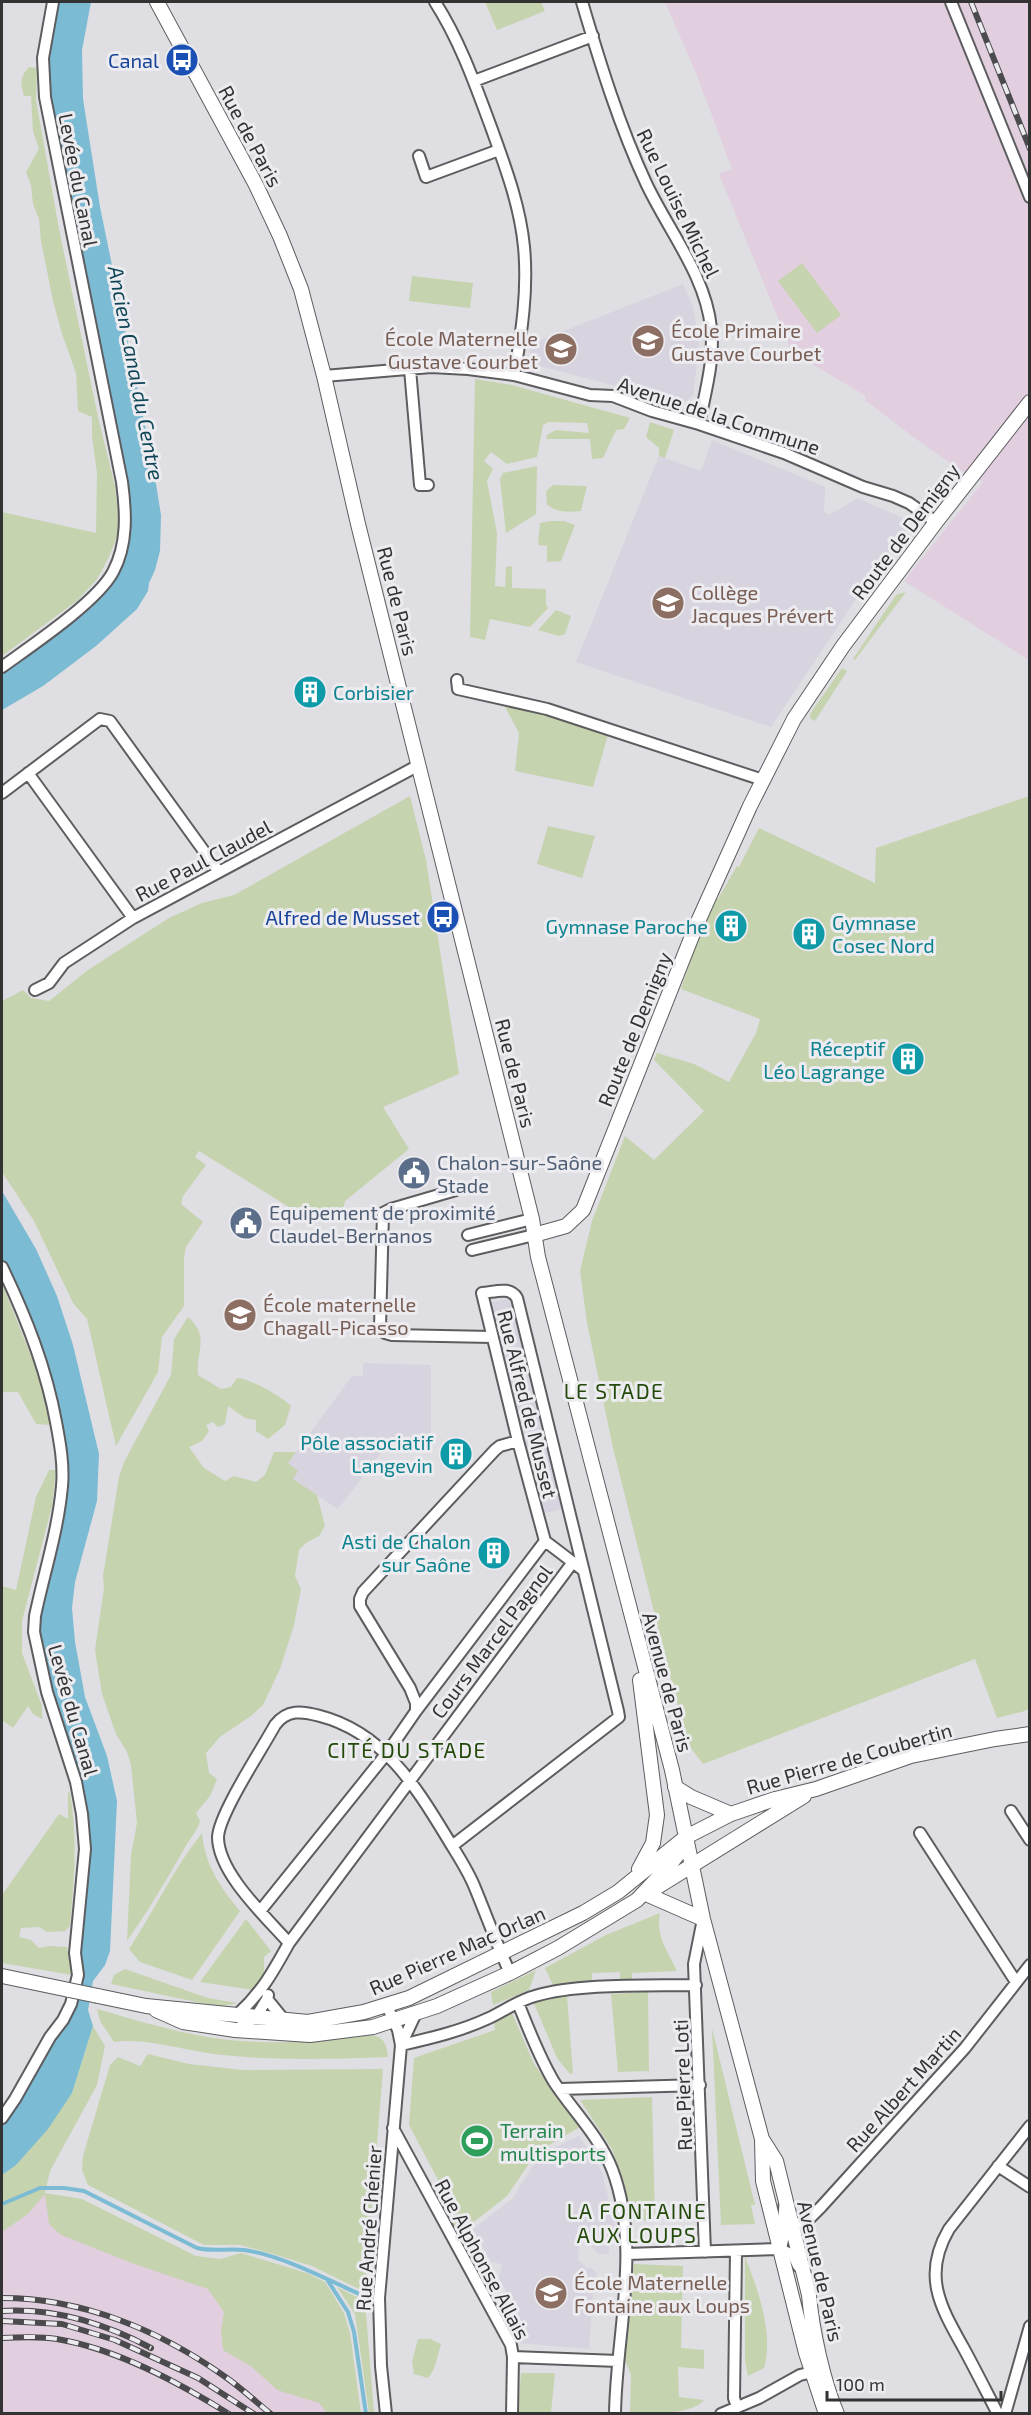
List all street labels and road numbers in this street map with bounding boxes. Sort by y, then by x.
street label: Rue de Paris [214,81,288,191]
street label: Levée du Canal [54,111,104,249]
street label: Rue Louise Michel [633,125,726,281]
street label: Avenue de la Commune [615,371,823,459]
street label: Route de Demigny [846,458,964,604]
street label: Rue de Paris [373,544,423,658]
street label: Rue Paul Claudel [131,814,275,906]
street label: Route de Demigny [592,948,676,1110]
street label: Rue de Paris [491,1016,541,1130]
street label: Rue Alfred de Musset [493,1307,563,1501]
street label: Cours Marcel Pagnol [425,1559,557,1723]
street label: Avenue de Paris [638,1609,698,1755]
street label: Levée du Canal [44,1642,104,1779]
street label: Rue Pierre de Coubertin [743,1717,955,1799]
street label: Rue Pierre Mac Orlan [365,1900,549,2000]
street label: Rue Pierre Loti [668,2019,696,2151]
street label: Rue Albert Martin [841,2022,965,2156]
street label: Rue André Chénier [350,2144,386,2312]
street label: Rue Alphonse Allais [431,2175,535,2343]
street label: Avenue de Paris [793,2198,849,2344]

